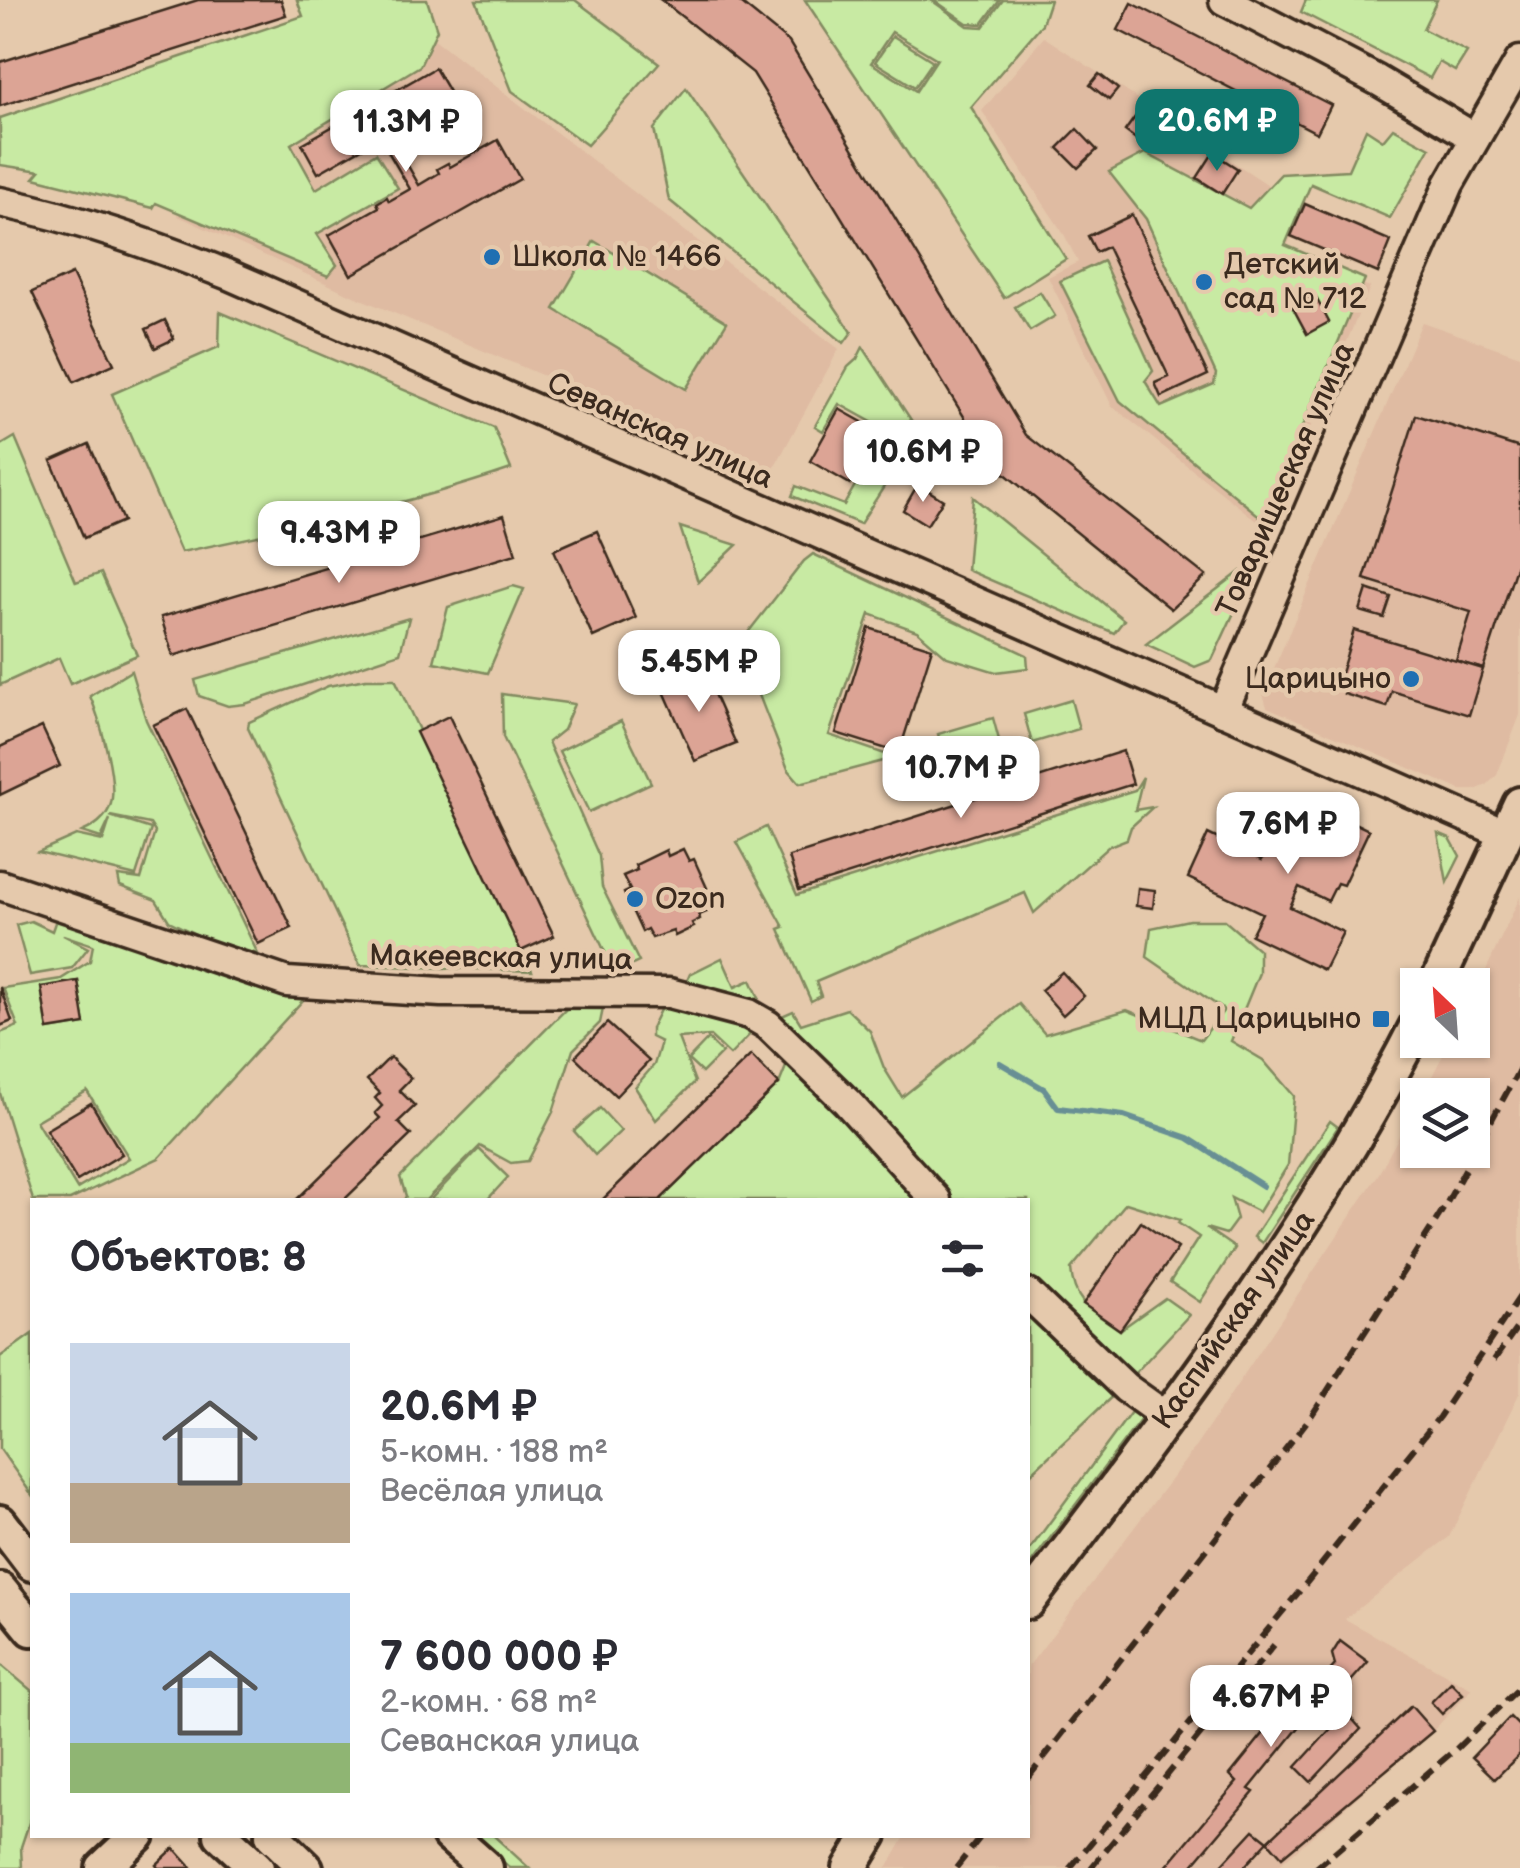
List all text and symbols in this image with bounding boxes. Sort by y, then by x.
pin: 20.6M ₽ [1125,89,1309,174]
pin: 11.3M ₽ [314,90,498,175]
text: 20.6M ₽ [1157,102,1277,141]
text: 11.3M ₽ [352,103,460,142]
place label: Школа № 1466 [512,239,722,275]
marker: Школа № 1466 [481,246,503,268]
place label: Детский сад № 712 [1224,247,1367,317]
marker: Детский сад № 712 [1193,271,1215,293]
street label: Товарищеская улица [1209,337,1363,623]
street label: Севанская улица [542,365,779,497]
pin: 10.6M ₽ [831,420,1015,505]
text: 10.6M ₽ [866,433,980,472]
pin: 9.43M ₽ [247,501,431,586]
text: 9.43M ₽ [280,514,398,553]
pin: 5.45M ₽ [607,630,791,715]
text: 5.45M ₽ [640,643,758,682]
place label: Царицыно [1245,661,1391,697]
marker: Царицыно [1400,668,1422,690]
pin: 10.7M ₽ [869,736,1053,821]
text: 10.7M ₽ [905,749,1017,788]
pin: 7.6M ₽ [1207,792,1369,877]
text: 7.6M ₽ [1239,805,1337,844]
place label: Ozon [655,881,725,917]
marker: Ozon [624,888,646,910]
street label: Макеевская улица [369,938,633,978]
north arrow [1400,968,1490,1058]
map controls [1400,968,1490,1168]
place label: МЦД Царицыно [1137,1001,1361,1037]
marker: МЦД Царицыно [1370,1008,1392,1030]
button: layers [1400,1078,1490,1168]
street label: Каспийская улица [1145,1203,1323,1436]
icon: filters [935,1231,990,1286]
text: Объектов: 8 [70,1233,307,1284]
text: 20.6M ₽ [380,1382,537,1433]
icon: home [150,1383,270,1503]
text: 5-комн. · 188 m² [380,1433,608,1472]
text: Весёлая улица [380,1472,604,1511]
text: 7 600 000 ₽ [380,1632,618,1683]
icon: home [150,1633,270,1753]
pin: 4.67M ₽ [1179,1665,1363,1750]
text: 4.67M ₽ [1212,1678,1330,1717]
text: 2-комн. · 68 m² [380,1683,597,1722]
text: Севанская улица [380,1722,639,1761]

